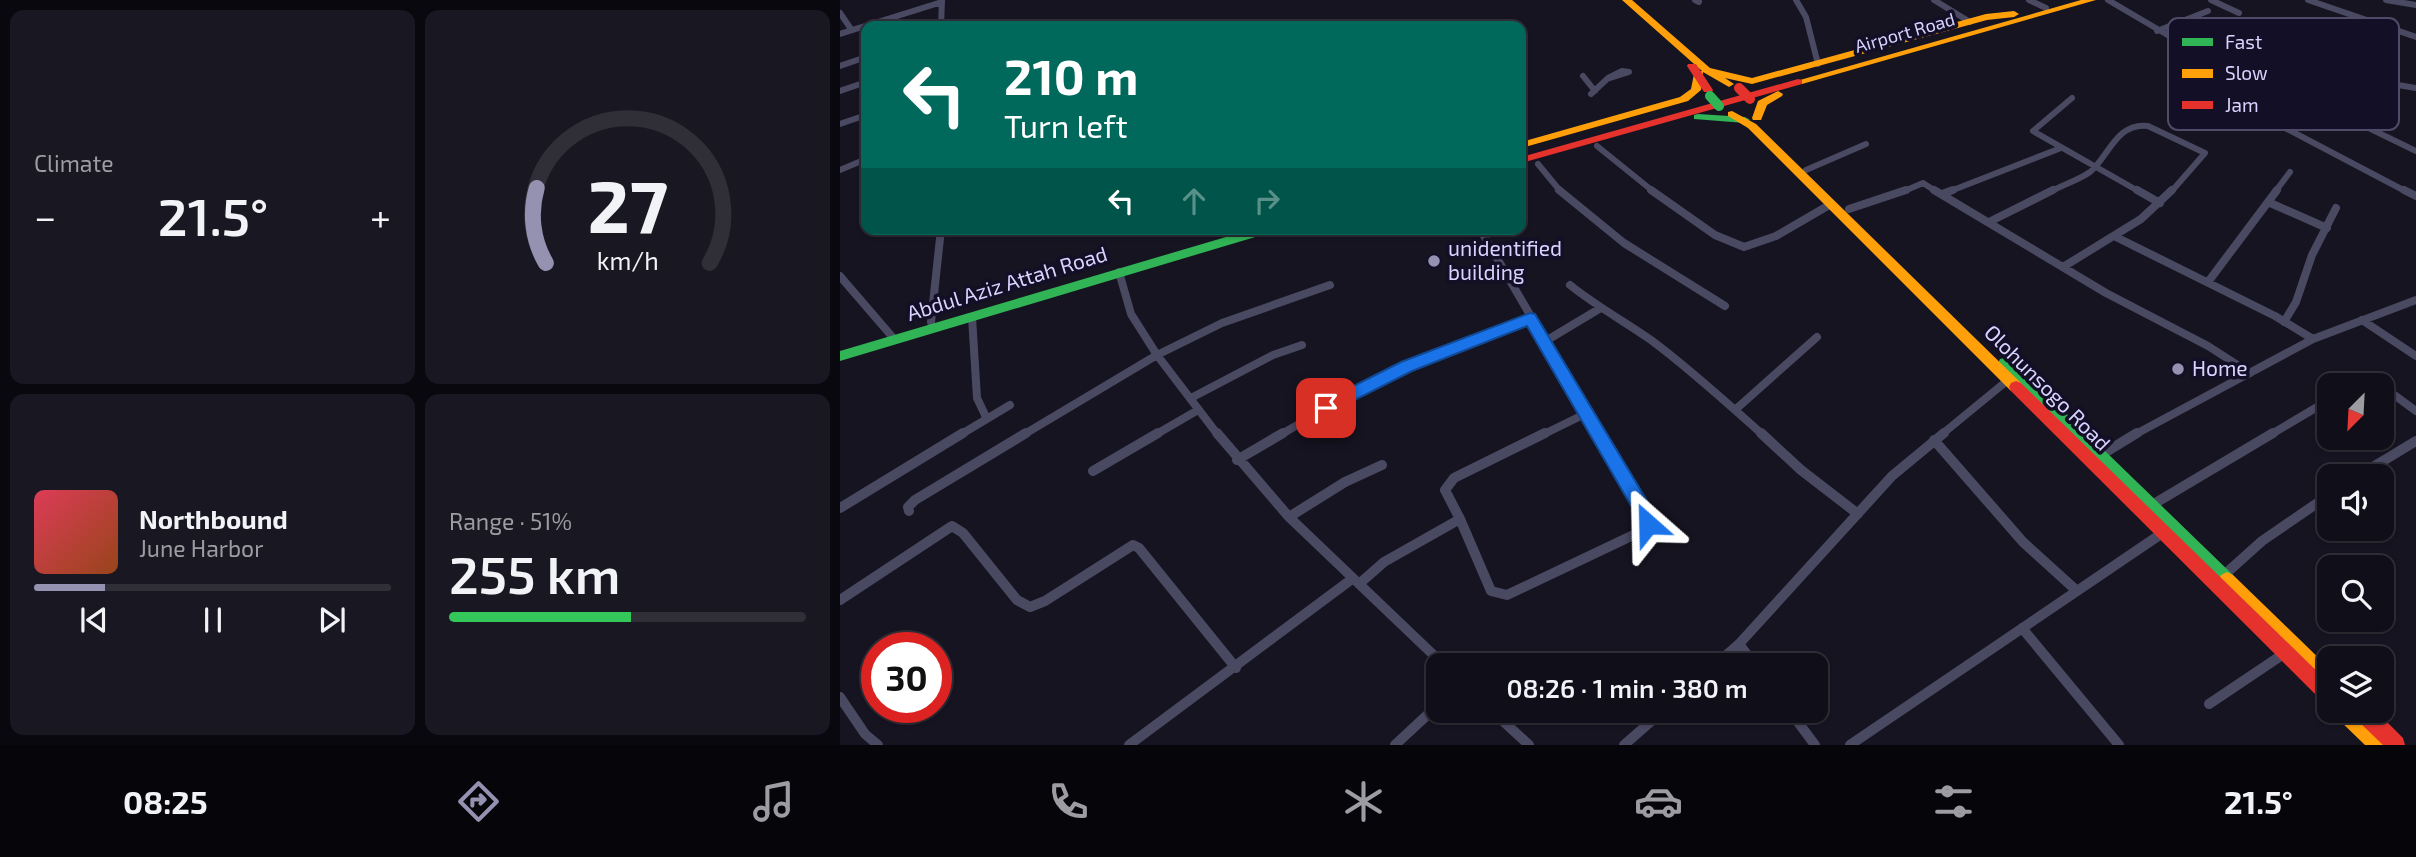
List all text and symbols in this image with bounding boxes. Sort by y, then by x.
street label: Airport Road [1852,7,1957,57]
legend [2168,18,2399,130]
text: Fast [2225,30,2262,53]
text: 210 m [1004,46,1138,105]
icon: left [889,49,980,140]
text: Slow [2225,61,2268,84]
text: Jam [2225,93,2259,116]
text: Turn left [1004,106,1128,144]
text: Climate [34,149,114,177]
text: 27 [587,160,668,248]
icon: left [1102,182,1140,220]
icon: ahead [1175,182,1213,220]
icon: right [1248,182,1286,220]
text: 21.5° [158,184,268,246]
text: − [34,193,56,239]
text: + [370,193,391,239]
place label: unidentified building [1448,235,1562,284]
street label: Abdul Aziz Attah Road [903,240,1110,325]
text: km/h [596,245,659,275]
marker: unidentified building [1426,253,1442,269]
street label: Olohunsogo Road [1980,319,2116,455]
place label: Home [2192,355,2248,380]
marker: Home [2170,361,2186,377]
north arrow [2317,373,2394,450]
map controls [2317,373,2394,723]
pin [1296,378,1356,438]
icon: arrive [1307,389,1345,427]
button: sound [2317,464,2394,541]
position arrow [1611,487,1685,561]
text: Northbound [139,503,288,534]
text: Range · 51% [449,507,572,535]
text: June Harbor [139,534,263,562]
text: 255 km [449,542,621,604]
button: search [2317,555,2394,632]
icon: previous [75,601,113,639]
icon: pause [194,601,232,639]
icon: next [313,601,351,639]
speed limit sign: 30 [861,632,952,723]
button: layers [2317,646,2394,723]
text: 08:26 · 1 min · 380 m [1506,672,1748,703]
icon: directions [454,777,503,826]
icon: music [749,777,798,826]
icon: phone [1044,777,1093,826]
icon: climate [1339,777,1388,826]
icon: car [1634,777,1683,826]
icon: filters [1929,777,1978,826]
text: 08:25 [123,782,208,820]
text: 21.5° [2224,782,2293,820]

